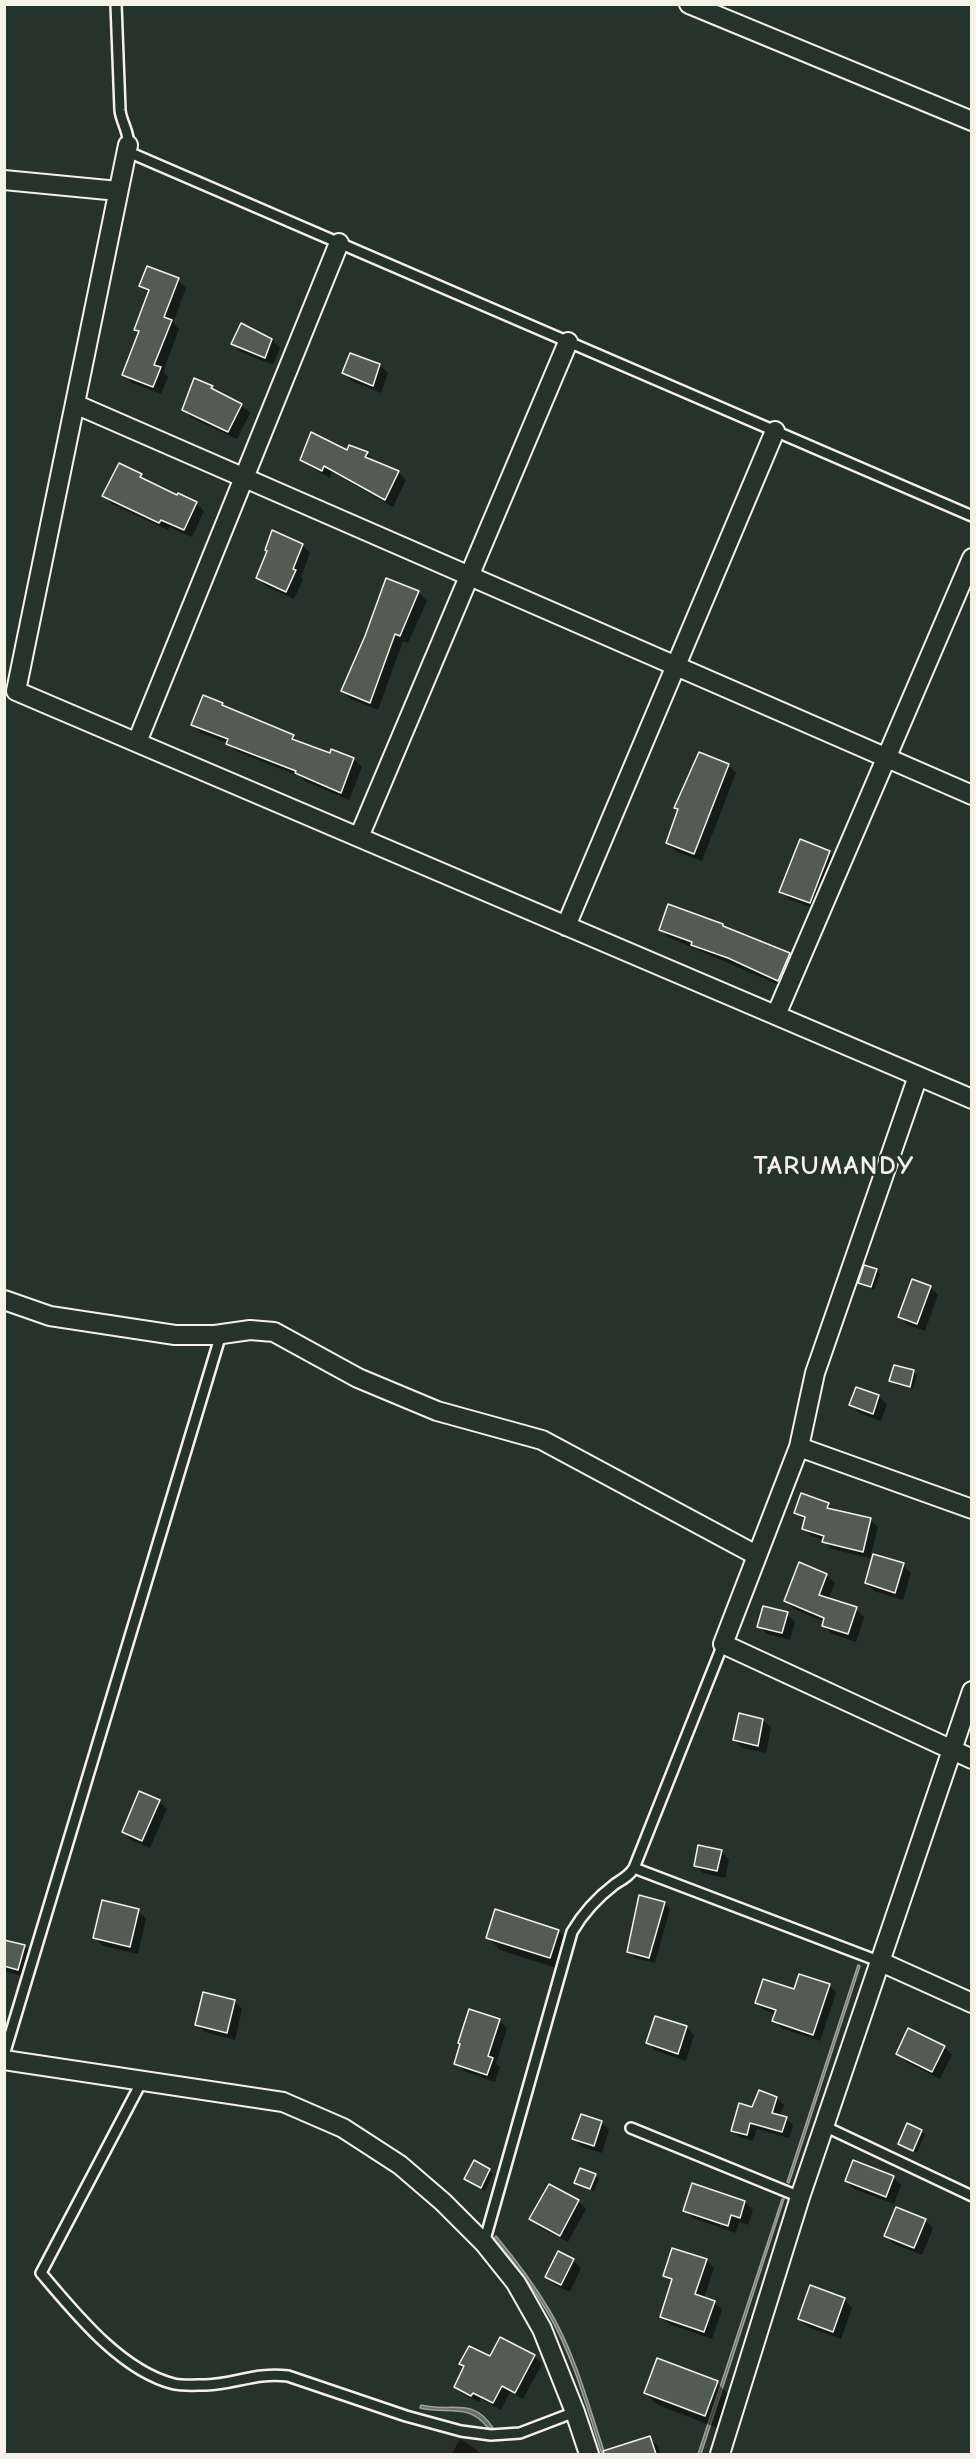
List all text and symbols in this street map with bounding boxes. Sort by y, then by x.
district label: TARUMANDY [754,1150,914,1182]

